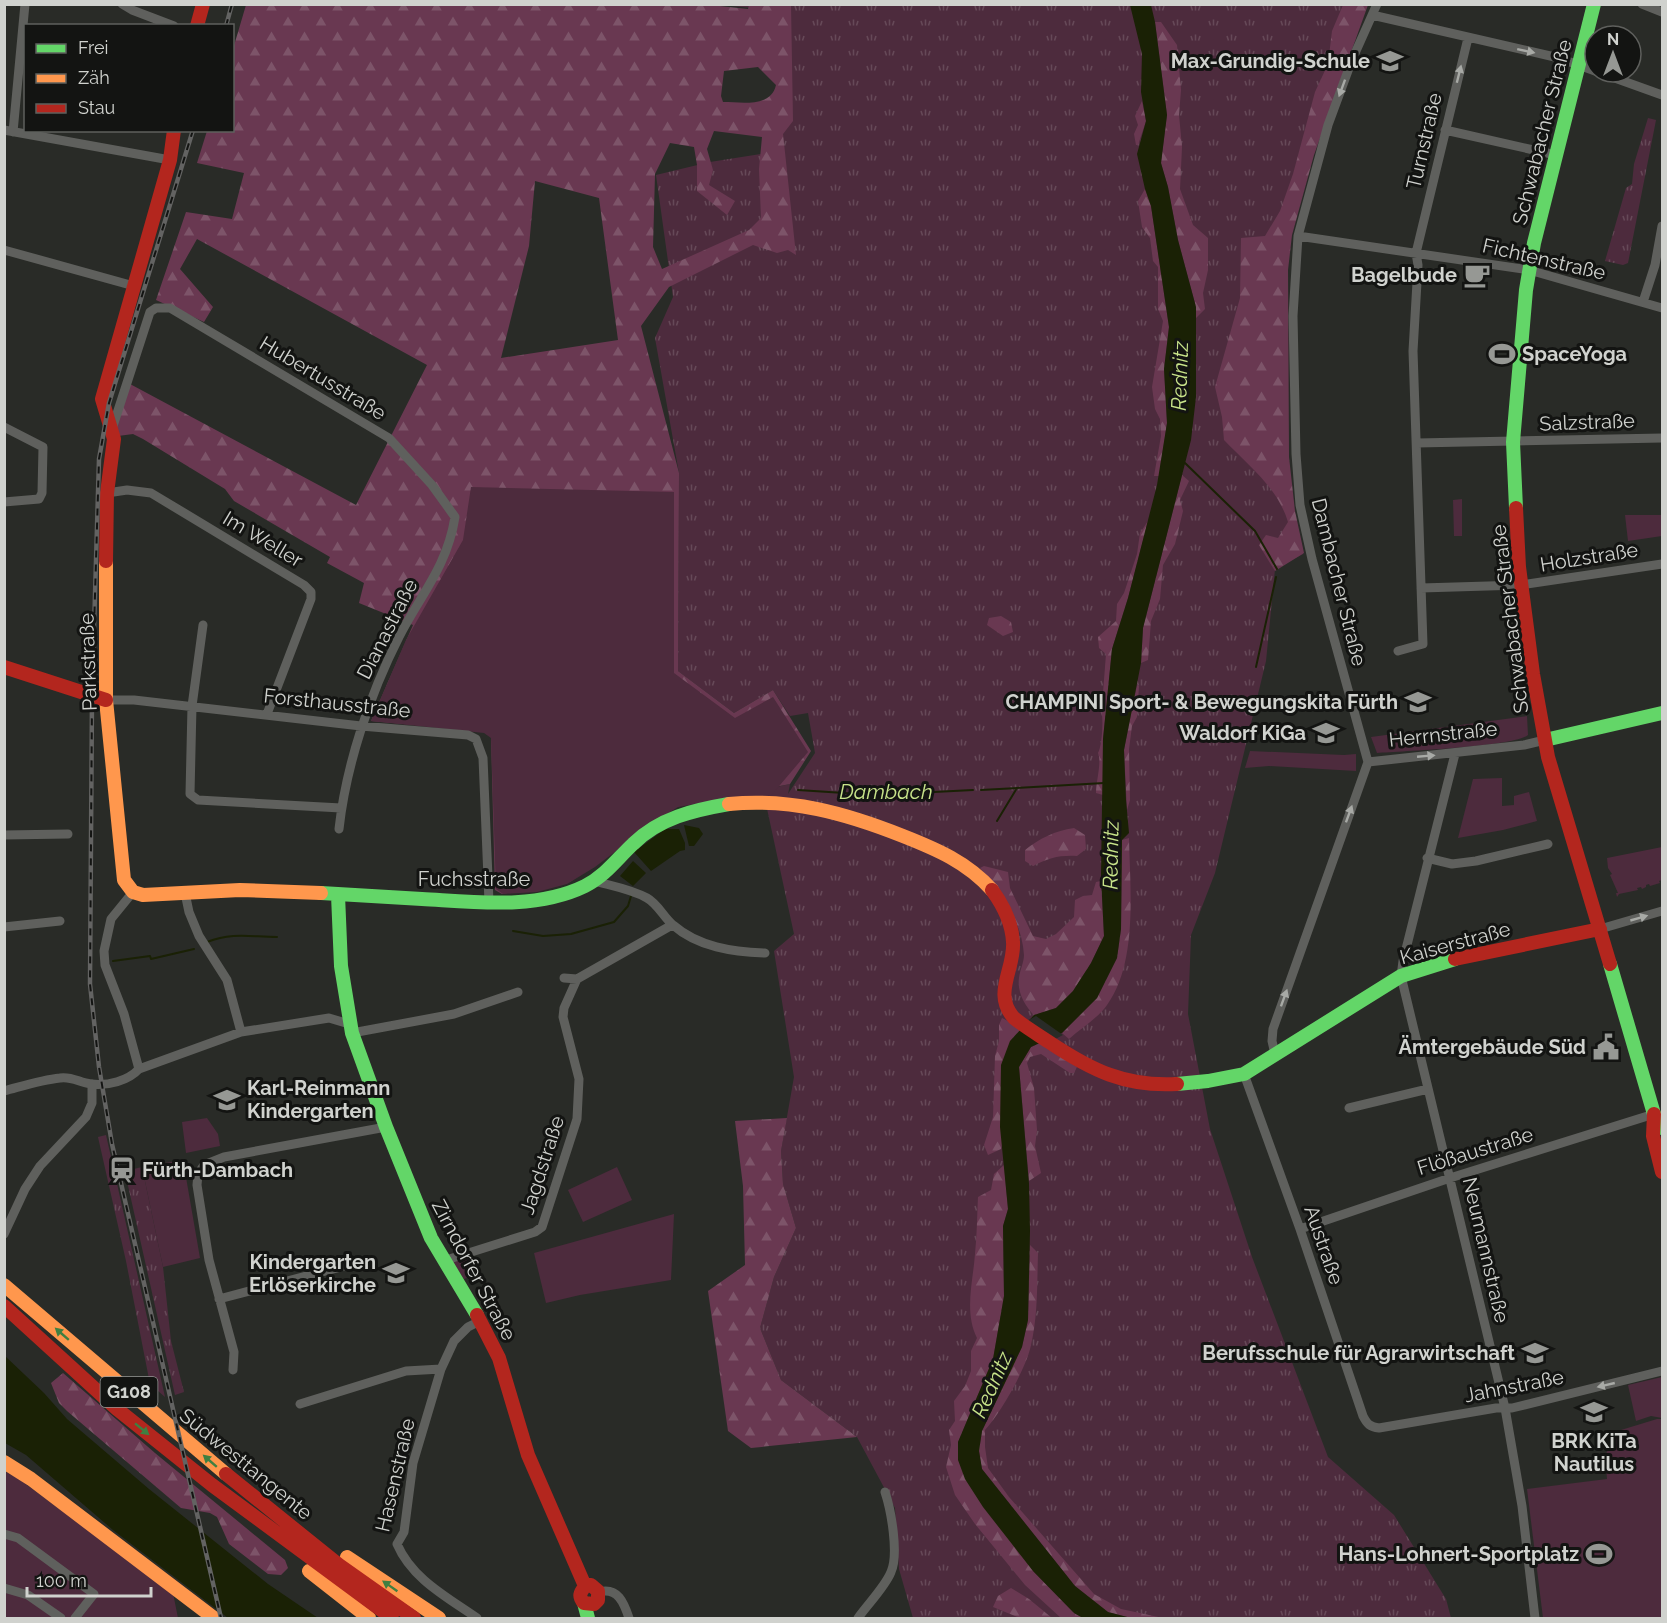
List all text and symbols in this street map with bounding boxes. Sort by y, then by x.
legend [24,24,234,132]
north arrow [1583,24,1643,84]
text: N [1607,30,1619,49]
text: Frei [78,37,108,58]
street label: Schwabacher Straße [1507,37,1577,227]
school or university icon: Max-Grundig-Schule [1375,46,1405,76]
one-way arrow [1517,46,1535,56]
place label: Max-Grundig-Schule [1171,49,1370,73]
one-way arrow [1455,65,1464,83]
text: Zäh [78,67,110,88]
one-way arrow [1336,80,1346,98]
street label: Turnstraße [1401,90,1447,191]
text: Stau [78,97,115,118]
street label: Fichtenstraße [1480,233,1608,285]
cafe icon: Bagelbude [1462,260,1492,290]
place label: Bagelbude [1351,263,1457,287]
street label: Hubertusstraße [256,331,391,425]
sports icon: SpaceYoga [1487,339,1517,369]
water label: Rednitz [1166,340,1193,411]
place label: SpaceYoga [1522,342,1627,366]
street label: Salzstraße [1539,408,1635,436]
street label: Dambacher Straße [1307,496,1372,669]
street label: Im Weller [219,506,307,572]
street label: Schwabacher Straße [1486,523,1533,715]
street label: Holzstraße [1538,537,1640,577]
street label: Dianastraße [352,575,423,683]
street label: Parkstraße [74,612,102,711]
street label: Forsthausstraße [262,683,412,723]
school or university icon: CHAMPINI Sport- & Bewegungskita Fürth [1403,687,1433,717]
place label: CHAMPINI Sport- & Bewegungskita Fürth [1006,690,1398,714]
street label: Herrnstraße [1388,716,1499,752]
school or university icon: Waldorf KiGa [1311,718,1341,748]
place label: Waldorf KiGa [1179,721,1306,745]
one-way arrow [1417,751,1436,761]
water label: Dambach [839,779,933,804]
one-way arrow [1344,805,1354,823]
water label: Rednitz [1097,819,1124,890]
street label: Fuchsstraße [418,867,530,891]
one-way arrow [1630,913,1648,922]
street label: Kaiserstraße [1397,917,1513,969]
one-way arrow [1279,989,1289,1007]
public building icon: Ämtergebäude Süd [1591,1032,1621,1062]
place label: Ämtergebäude Süd [1398,1035,1586,1059]
place label: Karl-Reinmann Kindergarten [247,1076,390,1123]
school or university icon: Karl-Reinmann Kindergarten [212,1085,242,1115]
street label: Jagdstraße [515,1112,569,1217]
street label: Flößaustraße [1414,1122,1536,1180]
station icon: Fürth-Dambach [107,1155,137,1185]
place label: Fürth-Dambach [142,1158,293,1182]
street label: Neumannstraße [1458,1175,1514,1325]
street label: Zirndorfer Straße [427,1196,521,1345]
street label: Austraße [1299,1202,1349,1288]
place label: Kindergarten Erlöserkirche [249,1250,376,1297]
school or university icon: Kindergarten Erlöserkirche [381,1258,411,1288]
one-way arrow [54,1328,70,1341]
school or university icon: Berufsschule für Agrarwirtschaft [1520,1338,1550,1368]
place label: Berufsschule für Agrarwirtschaft [1202,1341,1515,1365]
water label: Rednitz [966,1347,1018,1422]
street label: Jahnstraße [1462,1365,1566,1407]
road number: G108 [100,1377,158,1407]
one-way arrow [1597,1381,1615,1391]
school or university icon: BRK KiTa Nautilus [1579,1397,1609,1427]
street label: Südwesttangente [175,1403,317,1525]
street label: Hasenstraße [370,1416,420,1534]
one-way arrow [134,1422,150,1435]
place label: BRK KiTa Nautilus [1551,1429,1637,1476]
one-way arrow [203,1455,218,1468]
sports icon: Hans-Lohnert-Sportplatz [1584,1539,1614,1569]
place label: Hans-Lohnert-Sportplatz [1338,1542,1579,1566]
scale bar [27,1560,152,1598]
text: 100 m [36,1570,87,1591]
one-way arrow [382,1581,398,1592]

